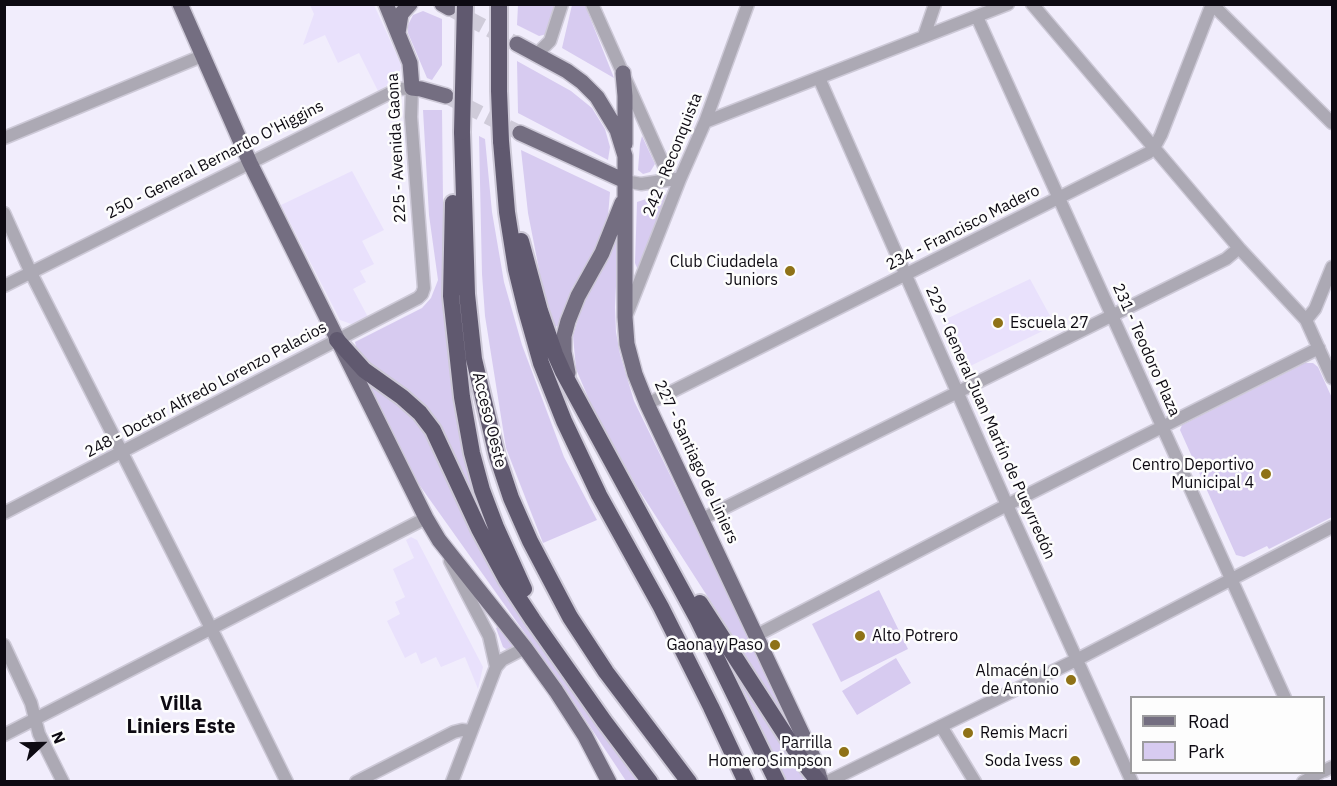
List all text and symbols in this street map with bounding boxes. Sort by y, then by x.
street label: 225 - Avenida Gaona [383,73,411,223]
street label: 242 - Reconquista [639,90,707,220]
street label: 250 - General Bernardo O'Higgins [103,97,327,223]
street label: 234 - Francisco Madero [883,181,1043,275]
place label: Club Ciudadela Juniors [670,252,778,290]
marker: Club Ciudadela Juniors [783,264,797,278]
street label: 231 - Teodoro Plaza [1108,280,1184,420]
street label: 229 - General Juan Martín de Pueyrredón [921,284,1059,562]
place label: Escuela 27 [1010,313,1089,333]
marker: Escuela 27 [991,316,1005,330]
street label: 248 - Doctor Alfredo Lorenzo Palacios [82,318,330,462]
street label: Acceso Oeste [468,370,510,470]
street label: 227 - Santiago de Liniers [650,377,742,547]
place label: Centro Deportivo Municipal 4 [1132,455,1254,493]
marker: Centro Deportivo Municipal 4 [1259,467,1273,481]
place label: Alto Potrero [872,626,958,646]
marker: Alto Potrero [853,629,867,643]
place label: Gaona y Paso [666,635,763,655]
marker: Gaona y Paso [768,638,782,652]
place label: Almacén Lo de Antonio [975,661,1059,699]
marker: Almacén Lo de Antonio [1064,673,1078,687]
district label: Villa Liniers Este [127,692,235,739]
legend [1130,696,1325,774]
text: Road [1188,710,1229,733]
north arrow [12,714,72,774]
place label: Remis Macri [980,723,1068,743]
marker: Remis Macri [961,726,975,740]
text: N [47,728,70,746]
place label: Parrilla Homero Simpson [708,733,832,771]
text: Park [1188,740,1224,763]
marker: Parrilla Homero Simpson [837,745,851,759]
place label: Soda Ivess [985,751,1063,771]
marker: Soda Ivess [1068,754,1082,768]

